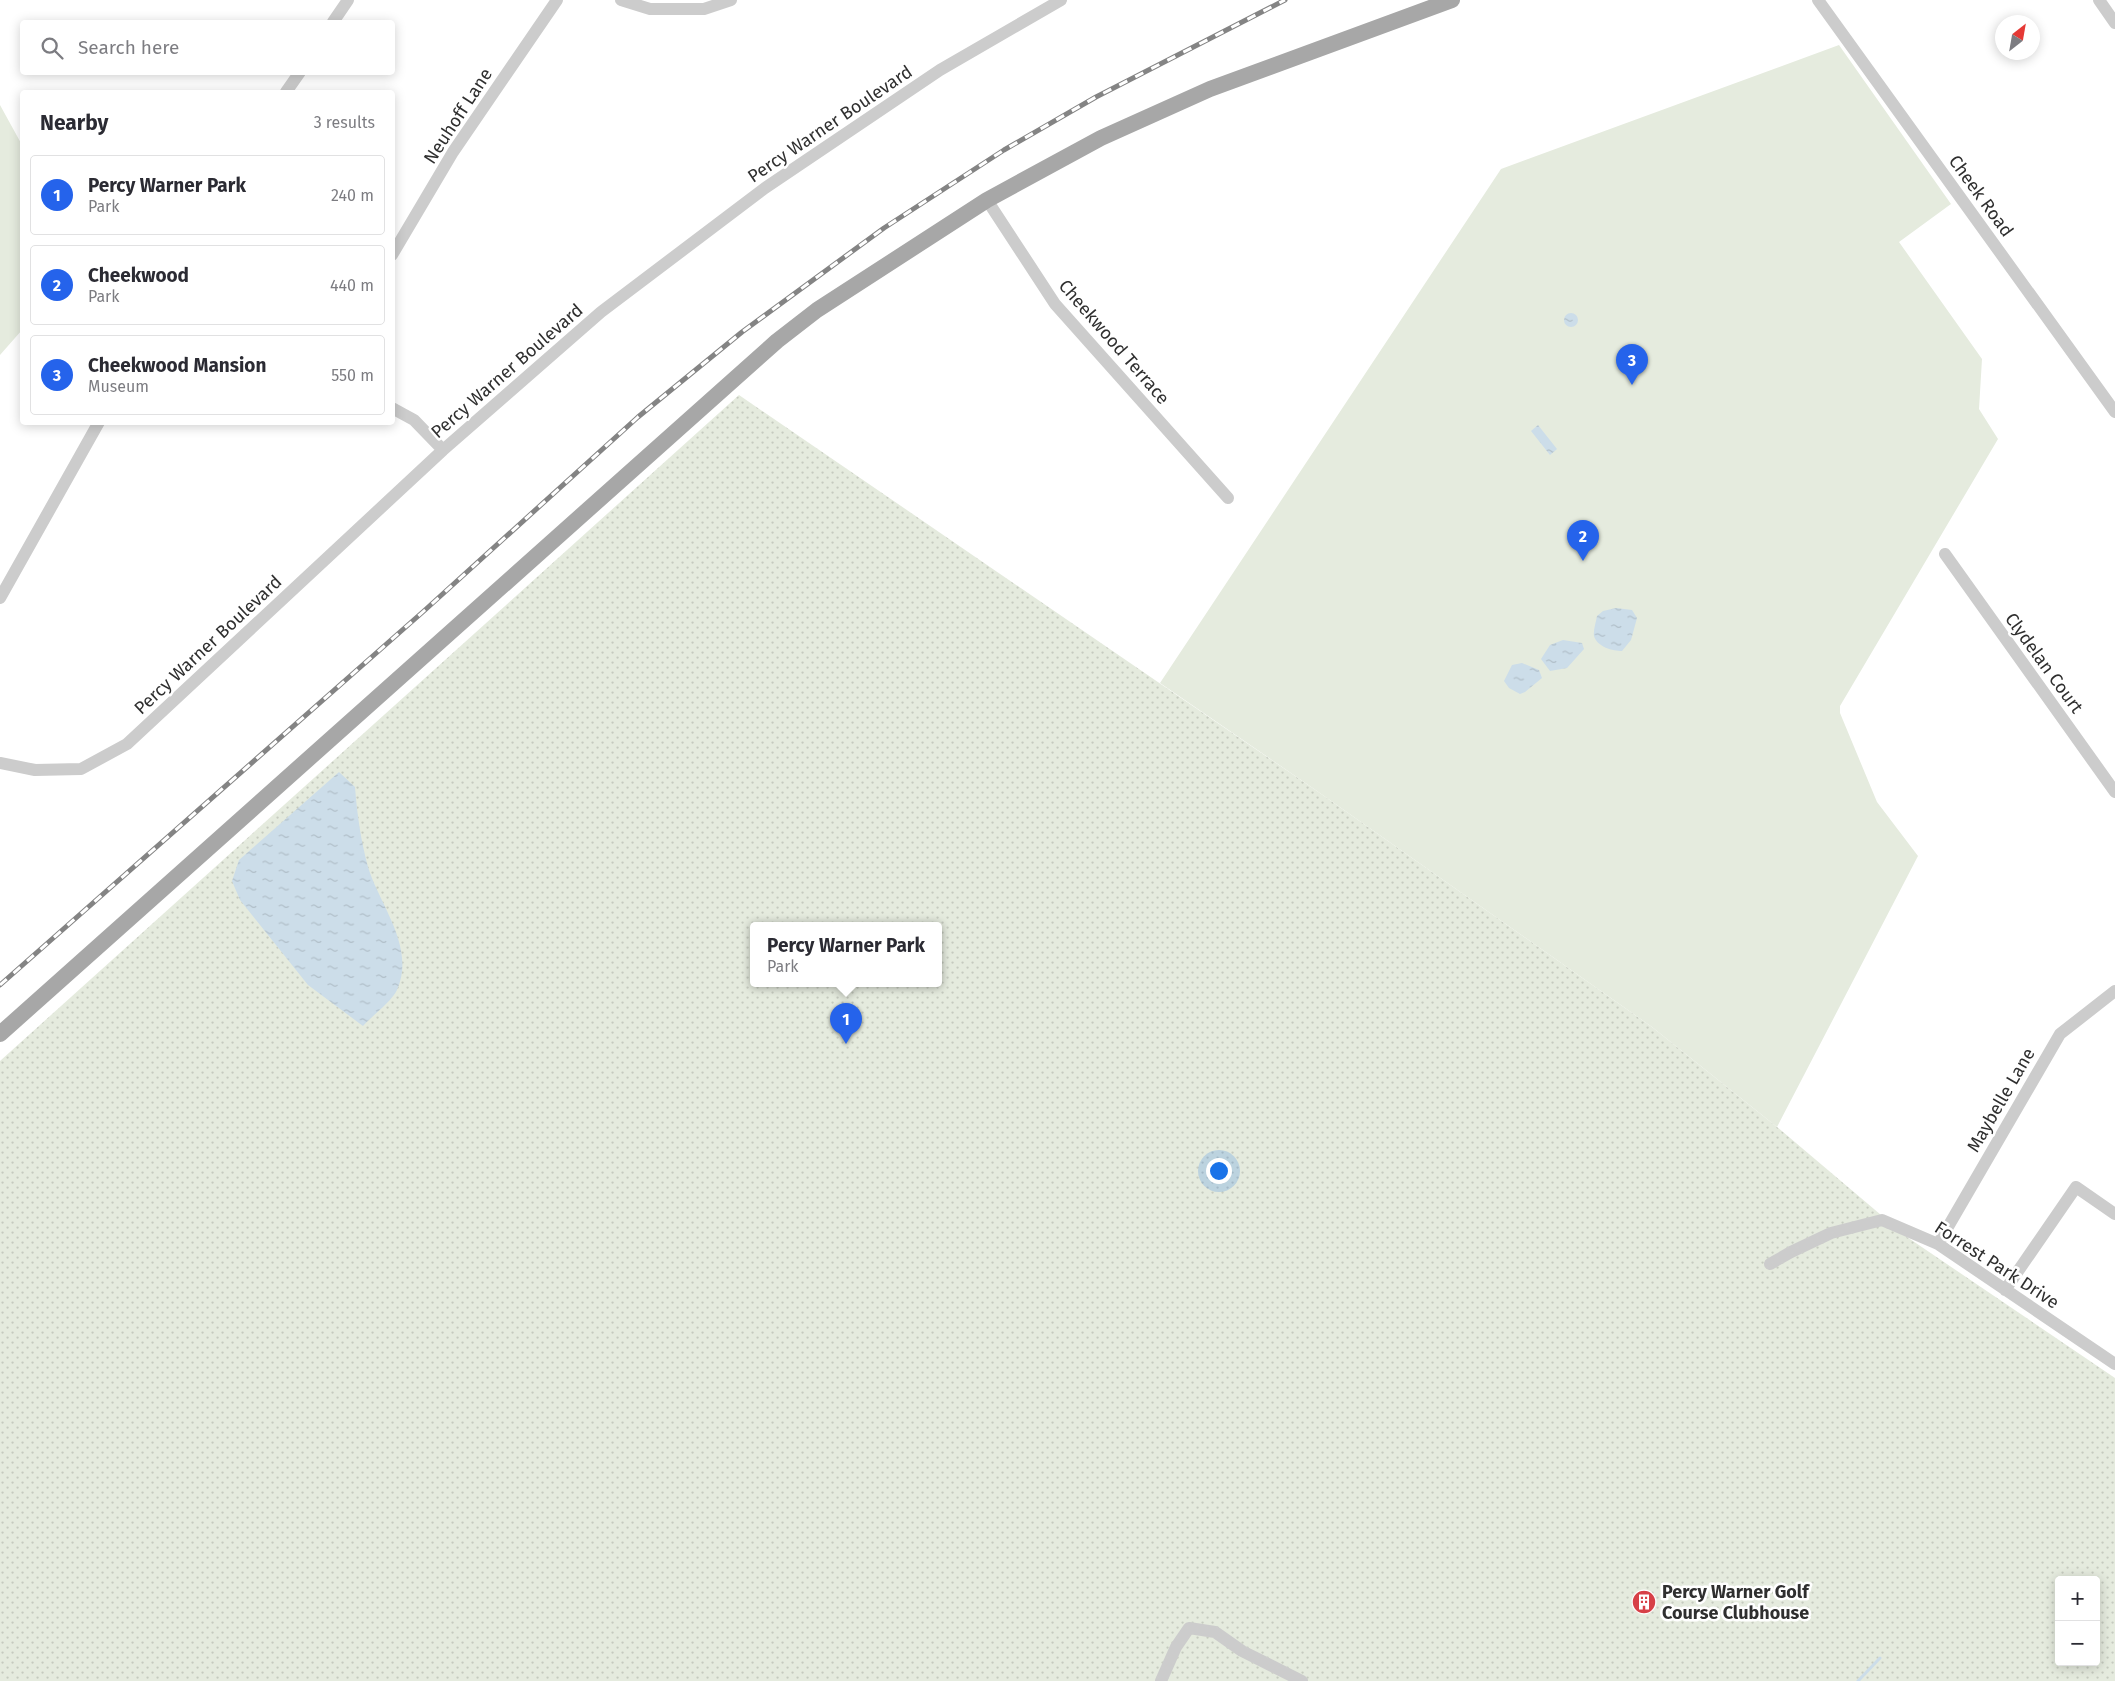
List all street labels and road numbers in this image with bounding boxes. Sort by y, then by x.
street label: Percy Warner Boulevard [743,61,917,187]
street label: Neuhoff Lane [419,64,497,168]
street label: Cheek Road [1944,151,2018,241]
street label: Cheekwood Terrace [1054,275,1174,409]
street label: Percy Warner Boulevard [427,299,587,443]
street label: Percy Warner Boulevard [130,571,286,719]
street label: Clydelan Court [2000,608,2088,718]
street label: Maybelle Lane [1962,1044,2040,1156]
street label: Forrest Park Drive [1931,1217,2063,1313]

